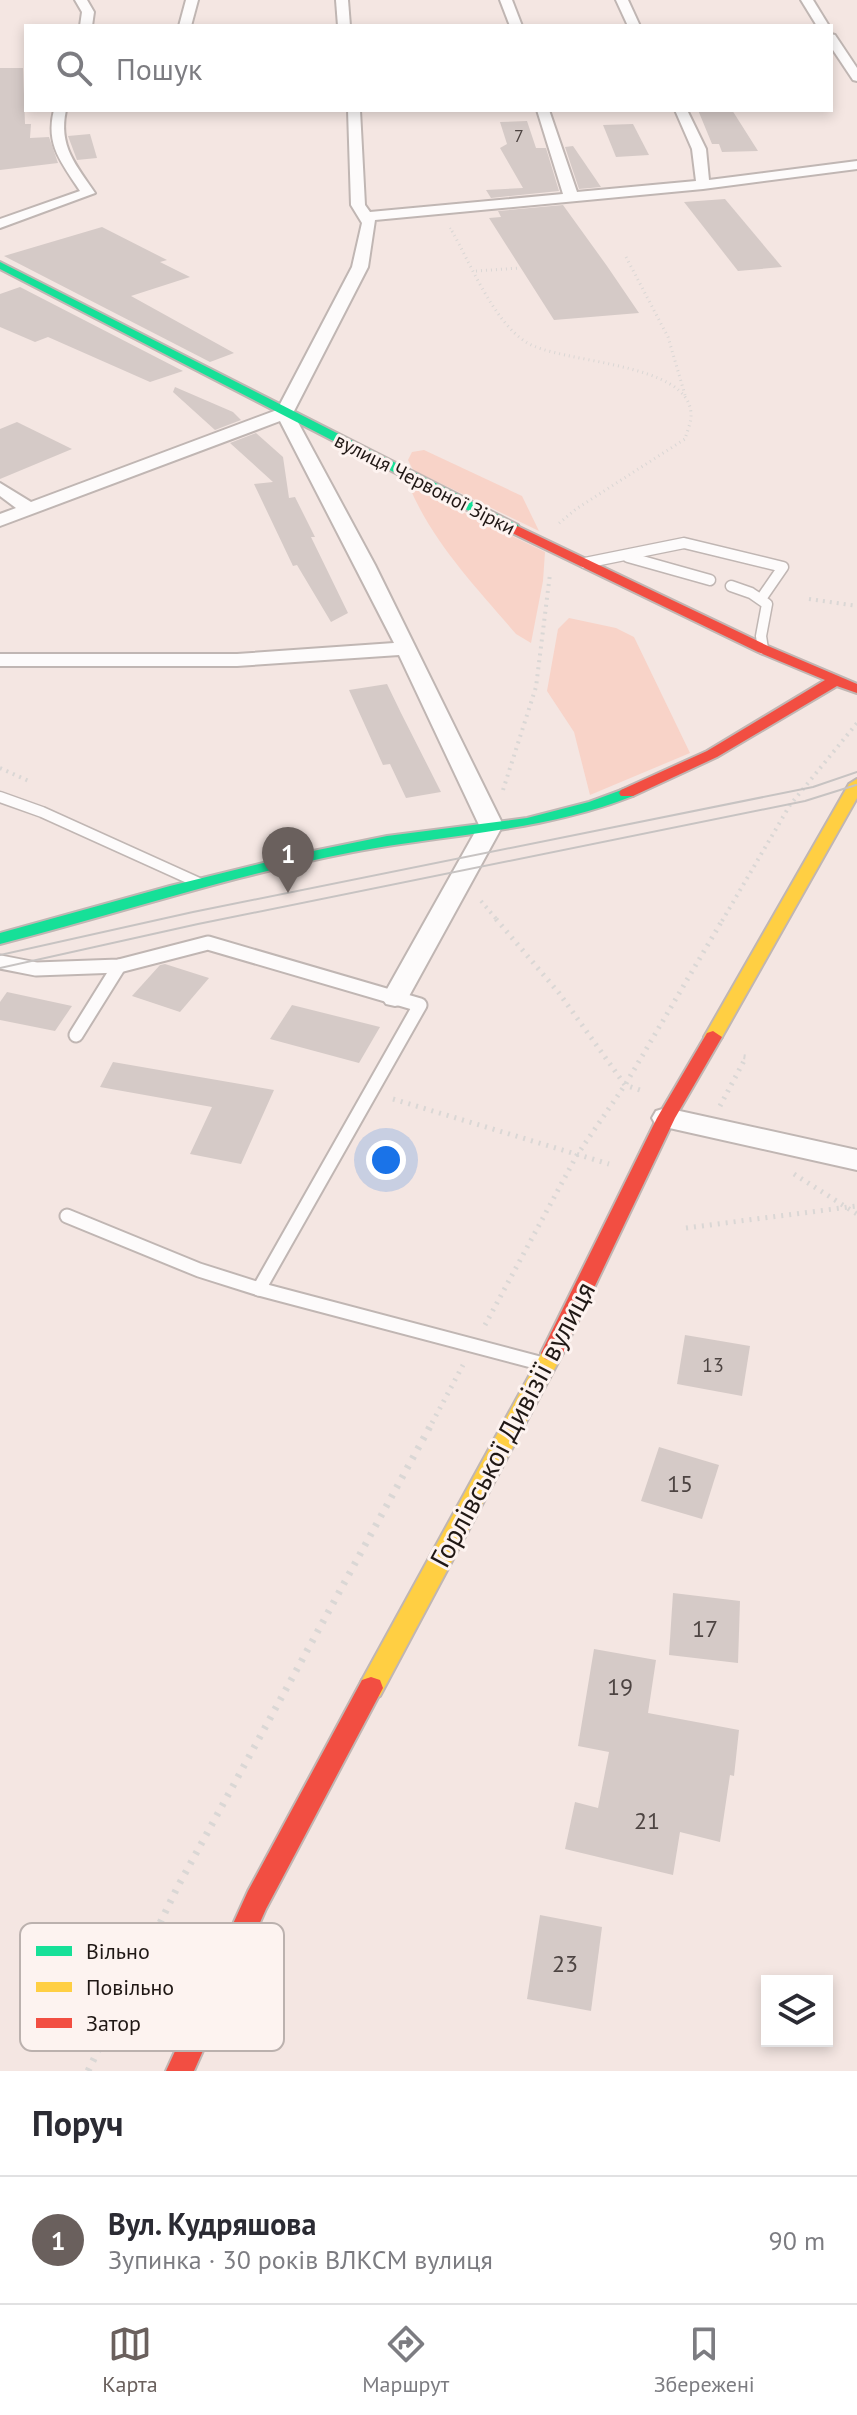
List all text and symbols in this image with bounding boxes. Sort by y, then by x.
search box [24,24,833,112]
icon: search [52,46,96,90]
text: Пошук [116,49,202,88]
house number: 7 [514,124,524,147]
street label: вулиця Червоної Зірки [330,427,520,541]
pin: 1 [262,827,314,893]
your location [366,1140,406,1180]
street label: Горлівської Дивізії вулиця [421,1275,603,1573]
house number: 13 [702,1352,724,1378]
house number: 15 [667,1468,693,1499]
house number: 17 [692,1613,718,1644]
house number: 19 [607,1671,633,1702]
house number: 21 [634,1805,660,1836]
legend [20,1923,284,2051]
text: Вільно [86,1937,150,1965]
house number: 23 [552,1948,578,1979]
text: Повільно [86,1973,174,2001]
map controls [761,1975,833,2047]
button: layers [761,1975,833,2047]
text: Затор [86,2009,141,2037]
text: Поруч [32,2101,123,2145]
text: Вул. Кудряшова [108,2204,316,2243]
text: 1 [51,2224,65,2257]
text: 90 m [769,2224,825,2257]
text: Зупинка · 30 років ВЛКСМ вулиця [108,2243,493,2276]
tab: Карта [102,2322,158,2398]
tab: Маршрут [362,2322,449,2398]
tab: Збережені [654,2322,755,2398]

